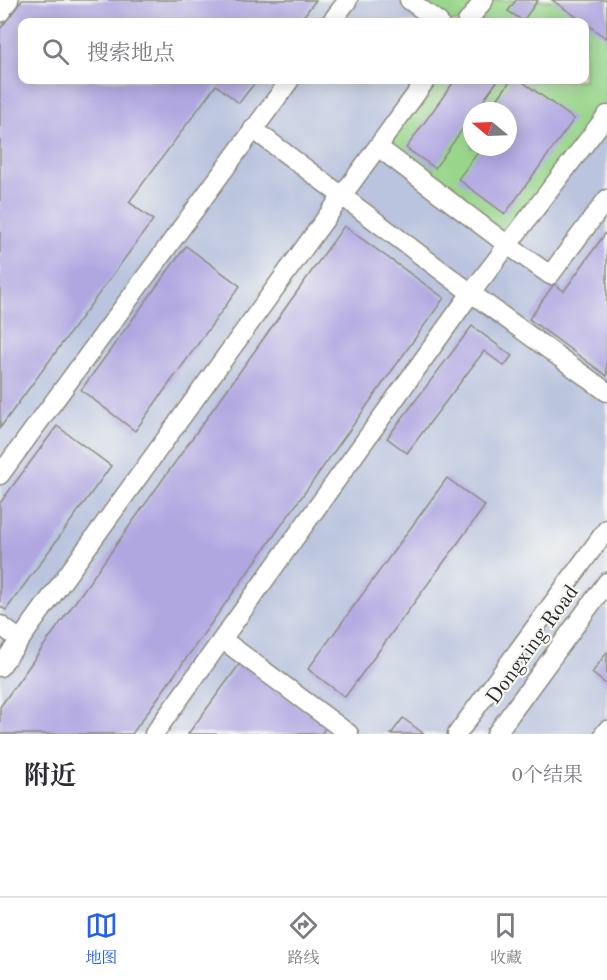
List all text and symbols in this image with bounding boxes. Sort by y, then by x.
search box [18,18,589,84]
icon: search [39,35,72,68]
text: 搜索地点 [87,43,175,65]
north arrow [463,102,517,156]
street label: Dongxing Road [483,582,583,708]
text: 附近 [24,764,76,790]
text: 0个结果 [511,766,583,786]
tab: 地图 [85,909,118,969]
tab: 路线 [287,909,320,969]
tab: 收藏 [489,909,522,969]

